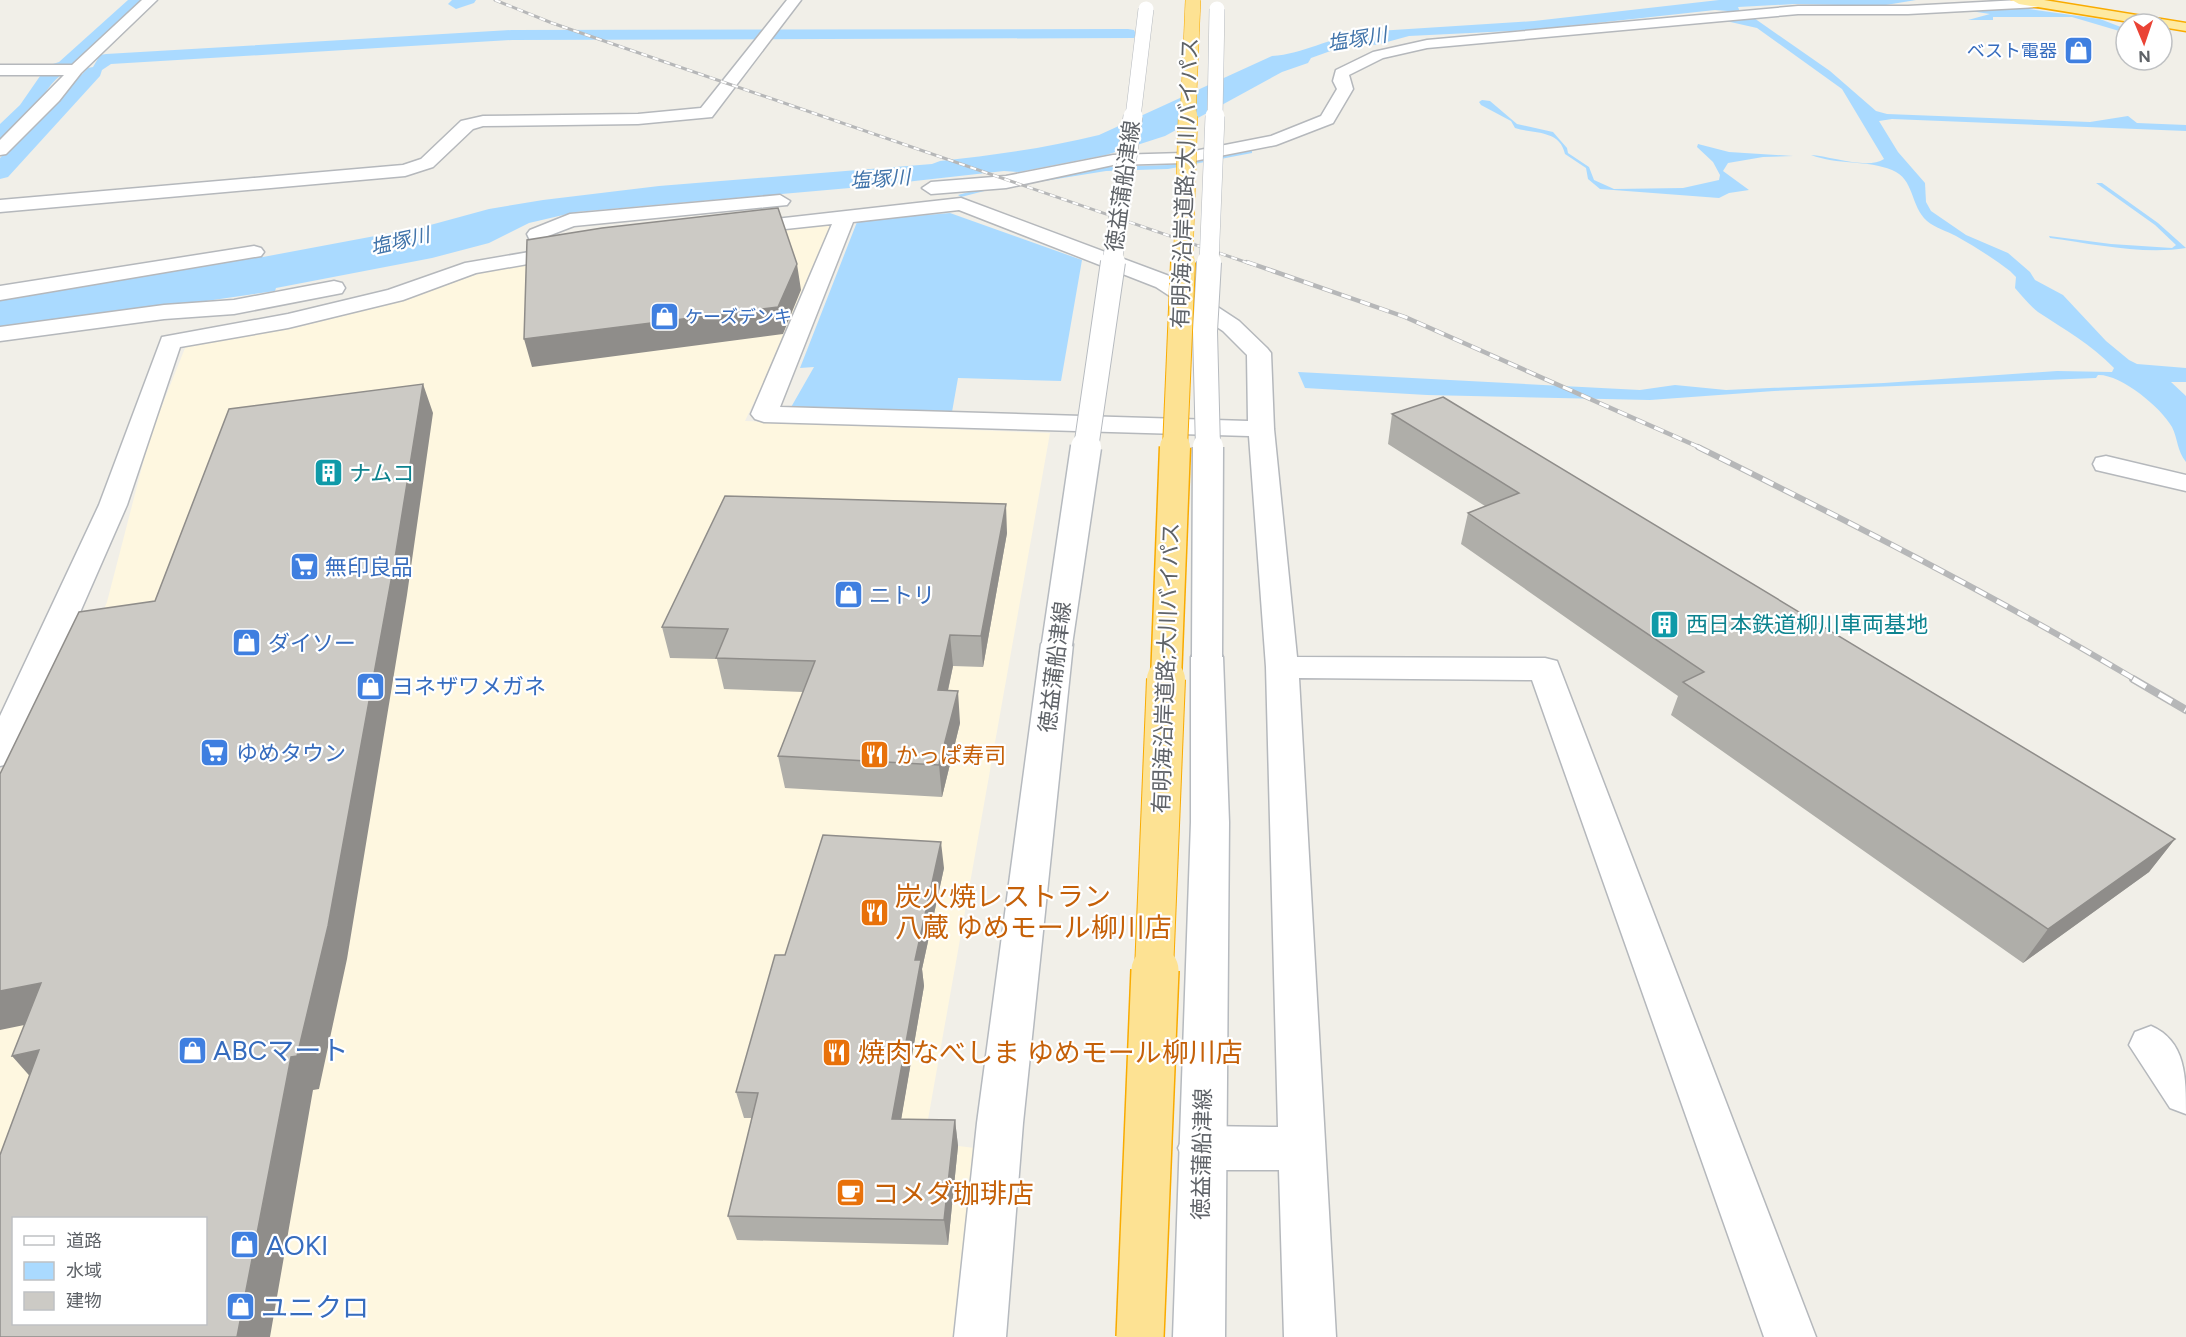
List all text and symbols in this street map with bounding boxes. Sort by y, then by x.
north arrow [2114,12,2174,72]
water label: 塩塚川 [1325,22,1390,56]
shop icon: ベスト電器 [2062,35,2094,67]
street label: 有明海沿岸道路;大川バイパス [1166,37,1204,329]
place label: ベスト電器 [1967,40,2057,62]
text: N [2138,47,2151,66]
street label: 徳益蒲船津線 [1100,119,1146,253]
water label: 塩塚川 [849,165,913,193]
water label: 塩塚川 [368,222,434,259]
shop icon: ケーズデンキ [648,301,680,333]
place label: ケーズデンキ [685,306,792,328]
building icon: ナムコ [312,457,344,489]
place label: ナムコ [349,460,414,487]
street label: 有明海沿岸道路;大川バイパス [1147,522,1185,814]
supermarket icon: 無印良品 [288,551,320,583]
place label: 無印良品 [325,554,413,581]
shop icon: ニトリ [832,579,864,611]
place label: ニトリ [869,582,935,609]
street label: 徳益蒲船津線 [1034,600,1076,734]
building icon: 西日本鉄道柳川車両基地 [1649,608,1681,640]
place label: 西日本鉄道柳川車両基地 [1686,611,1928,638]
shop icon: ダイソー [231,627,263,659]
place label: ダイソー [268,630,356,657]
shop icon: ヨネザワメガネ [355,670,387,702]
place label: ヨネザワメガネ [392,673,546,700]
supermarket icon: ゆめタウン [199,737,231,769]
restaurant icon: かっぱ寿司 [859,739,891,771]
place label: ゆめタウン [236,740,346,767]
place label: かっぱ寿司 [896,742,1006,769]
place label: 炭火焼レストラン 八蔵 ゆめモール柳川店 [895,880,1172,944]
restaurant icon: 炭火焼レストラン 八蔵 ゆめモール柳川店 [858,896,890,928]
shop icon: ABCマート [176,1034,208,1066]
place label: ABCマート [213,1034,348,1067]
restaurant icon: 焼肉なべしま ゆめモール柳川店 [821,1036,853,1068]
place label: 焼肉なべしま ゆめモール柳川店 [858,1036,1243,1069]
street label: 徳益蒲船津線 [1187,1088,1217,1220]
cafe icon: コメダ珈琲店 [835,1177,867,1209]
place label: コメダ珈琲店 [872,1177,1034,1210]
legend [12,1217,207,1325]
shop icon: AOKI [229,1229,261,1261]
place label: AOKI [266,1229,328,1262]
text: 道路 [66,1230,102,1252]
text: 水域 [66,1260,102,1282]
text: 建物 [66,1290,102,1312]
shop icon: ユニクロ [224,1291,256,1323]
place label: ユニクロ [261,1291,369,1324]

